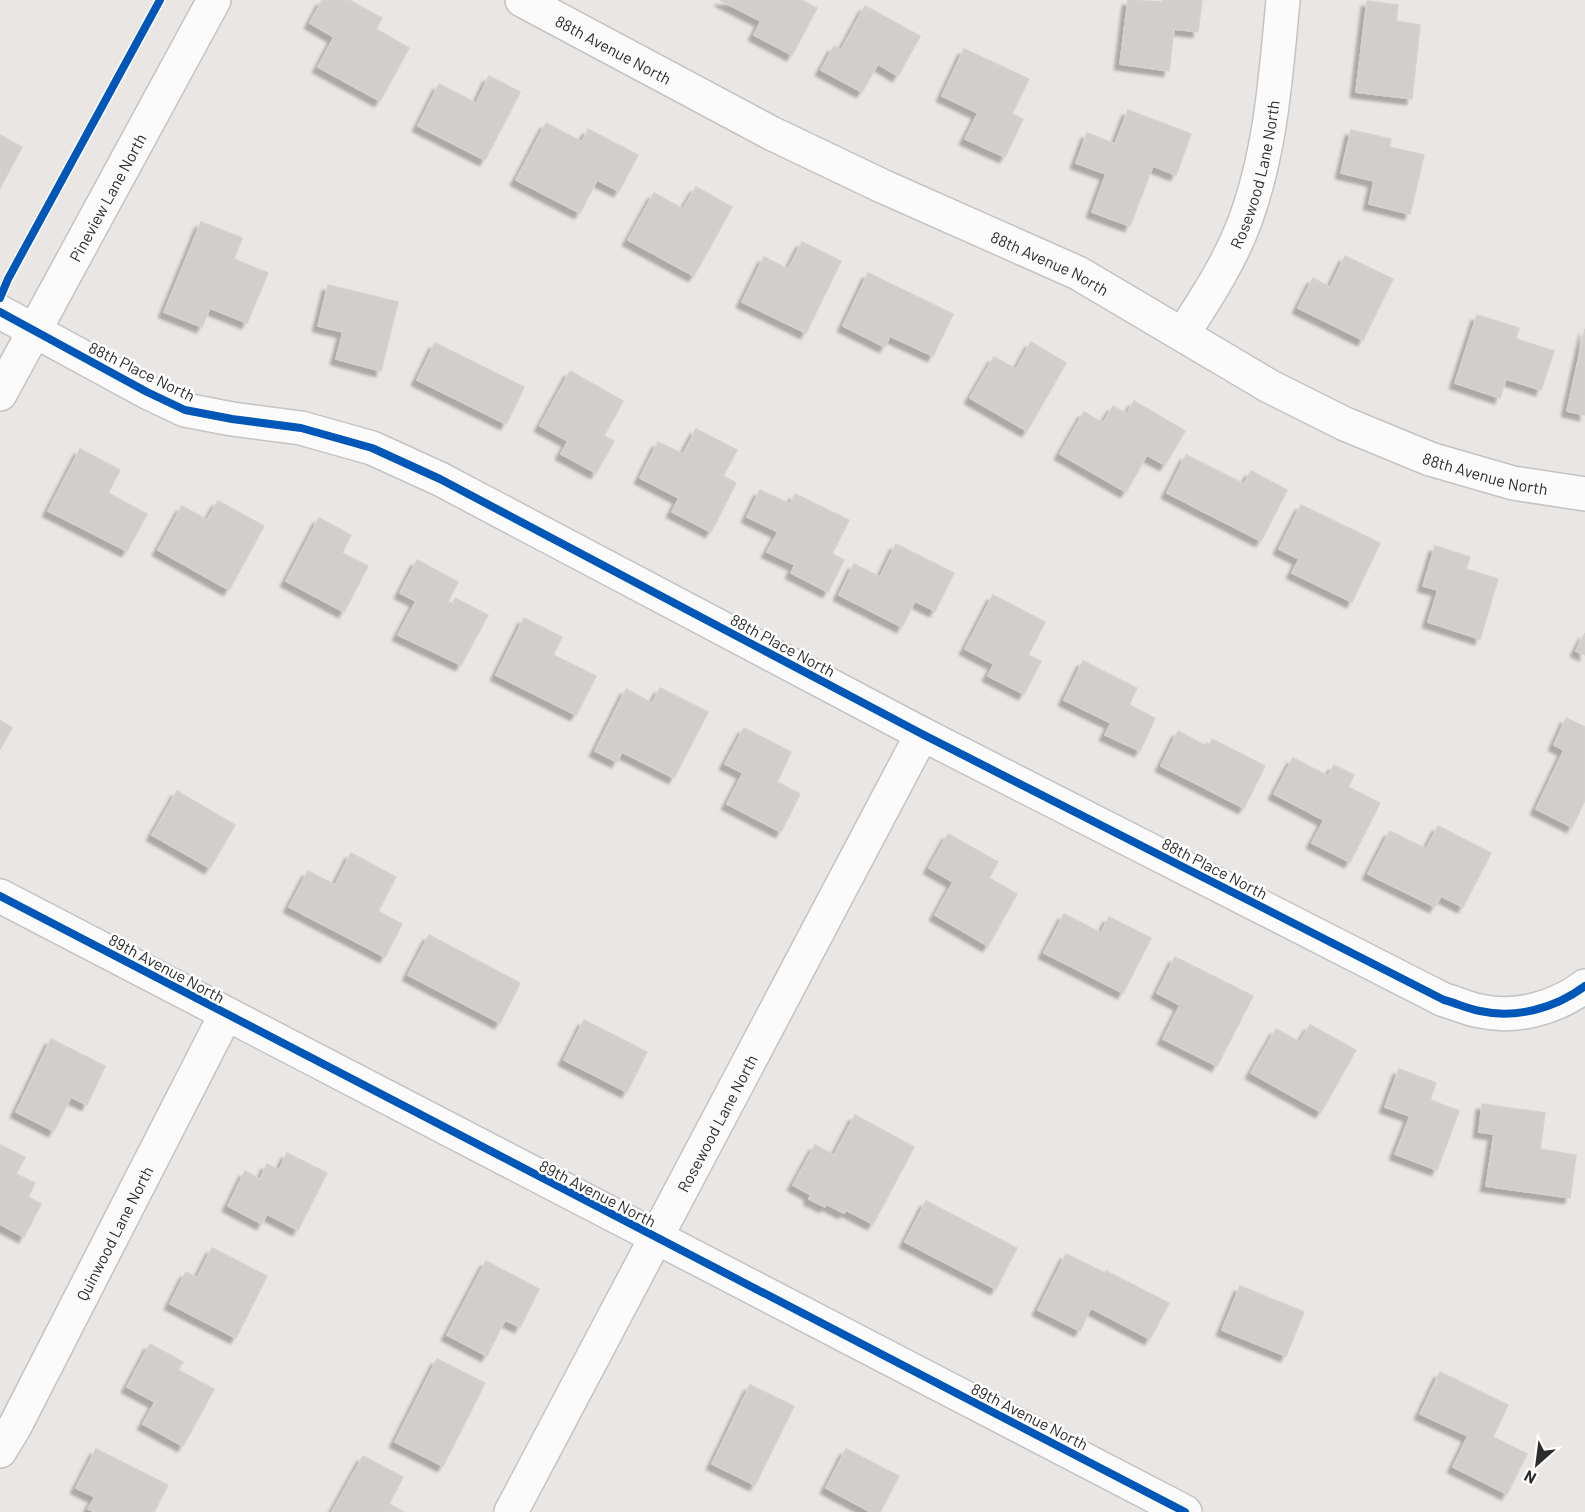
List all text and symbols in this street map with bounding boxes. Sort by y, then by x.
street label: 88th Avenue North [553,10,675,88]
street label: Rosewood Lane North [1225,99,1282,251]
street label: Pineview Lane North [64,130,149,264]
street label: 88th Avenue North [988,226,1113,299]
street label: 88th Place North [86,337,198,405]
street label: 88th Avenue North [1420,448,1549,498]
street label: 88th Place North [727,609,839,681]
street label: 88th Place North [1159,833,1271,903]
street label: 89th Avenue North [106,929,228,1007]
street label: Rosewood Lane North [672,1051,761,1195]
street label: 89th Avenue North [536,1155,660,1231]
street label: Quinwood Lane North [72,1163,156,1304]
street label: 89th Avenue North [968,1378,1092,1454]
north arrow [1507,1434,1567,1494]
text: N [1521,1467,1539,1489]

